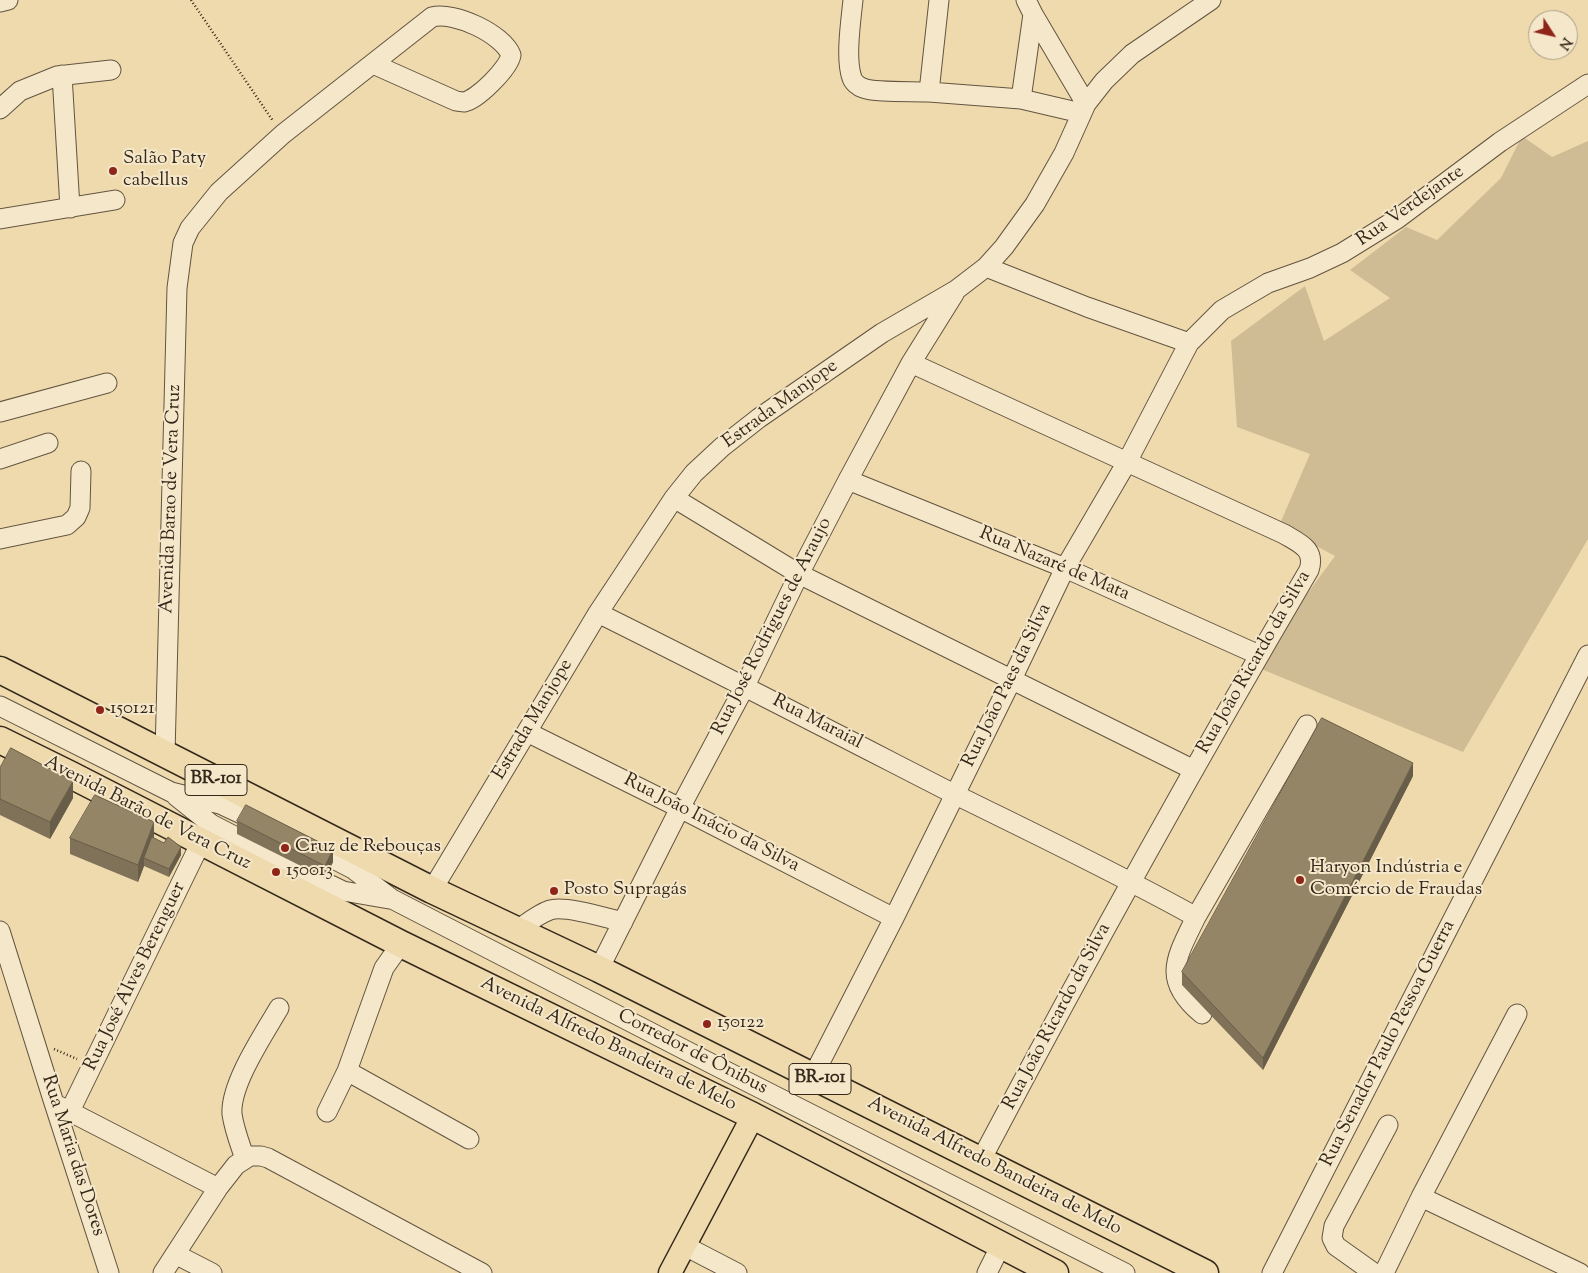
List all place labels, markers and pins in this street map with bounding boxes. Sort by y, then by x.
place label: Salão Paty cabellus [123,149,206,193]
marker: Salão Paty cabellus [107,165,119,177]
place label: 150121 [110,699,155,721]
marker: 150121 [94,704,106,716]
place label: Cruz de Rebouças [295,837,441,859]
marker: Cruz de Rebouças [279,842,291,854]
place label: Haryon Indústria e Comércio de Fraudas [1310,858,1482,902]
place label: 150013 [286,861,333,883]
marker: 150013 [270,866,282,878]
marker: Haryon Indústria e Comércio de Fraudas [1294,874,1306,886]
place label: Posto Supragás [564,880,687,902]
marker: Posto Supragás [548,885,560,897]
place label: 150122 [717,1013,764,1035]
marker: 150122 [701,1018,713,1030]

